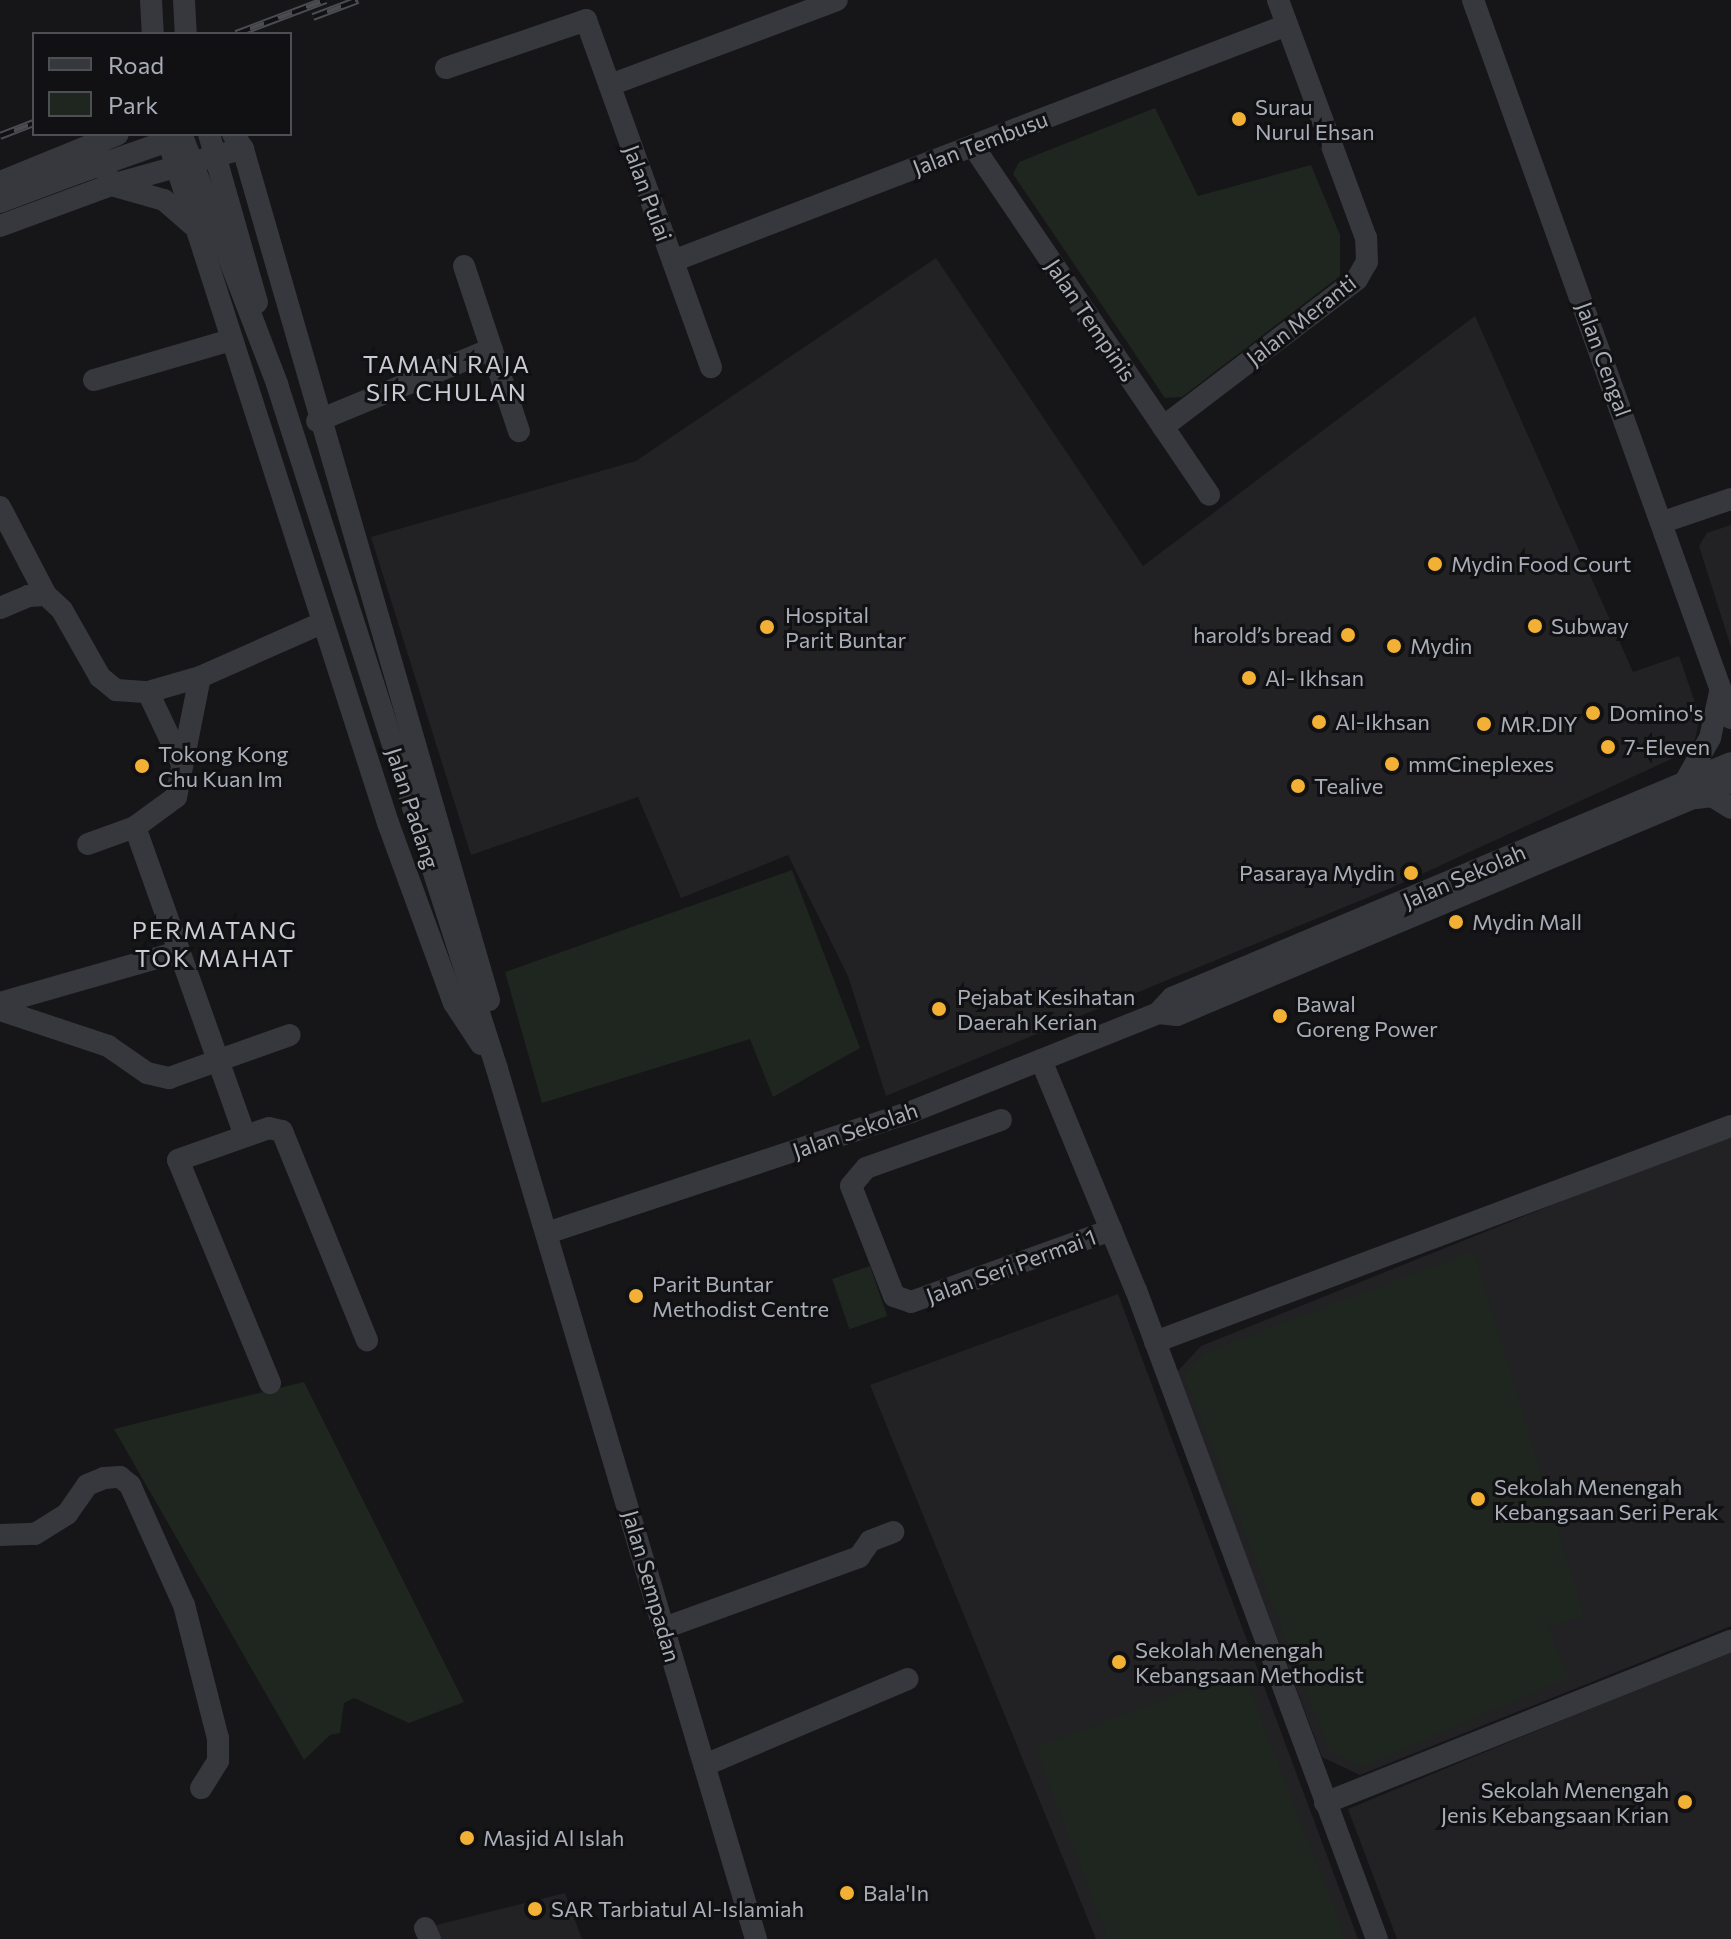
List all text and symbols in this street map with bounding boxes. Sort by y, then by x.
legend [32,32,292,136]
text: Road [108,50,164,79]
text: Park [108,90,158,119]
place label: Surau Nurul Ehsan [1255,93,1375,144]
street label: Jalan Tembusu [909,105,1051,181]
marker: Surau Nurul Ehsan [1230,110,1248,128]
street label: Jalan Pulai [618,141,678,245]
street label: Jalan Tempinis [1040,254,1142,386]
street label: Jalan Meranti [1241,269,1361,371]
street label: Jalan Cengal [1571,298,1637,420]
district label: TAMAN RAJA SIR CHULAN [363,350,531,406]
place label: Mydin Food Court [1451,551,1631,577]
marker: Mydin Food Court [1426,555,1444,573]
place label: Hospital Parit Buntar [785,601,906,652]
place label: Subway [1551,613,1629,639]
marker: Hospital Parit Buntar [756,616,778,638]
marker: Subway [1526,617,1544,635]
place label: harold’s bread [1193,622,1332,648]
marker: harold’s bread [1339,626,1357,644]
place label: Mydin [1410,633,1472,659]
marker: Mydin [1385,637,1403,655]
place label: Al- Ikhsan [1265,665,1364,691]
marker: Al- Ikhsan [1240,669,1258,687]
place label: Domino's [1609,700,1703,726]
marker: Domino's [1584,704,1602,722]
place label: Al-Ikhsan [1335,709,1430,735]
place label: MR.DIY [1500,711,1578,737]
marker: Al-Ikhsan [1310,713,1328,731]
marker: MR.DIY [1475,715,1493,733]
place label: 7-Eleven [1624,734,1710,760]
marker: 7-Eleven [1599,738,1617,756]
place label: Tokong Kong Chu Kuan Im [158,740,289,792]
street label: Jalan Padang [381,744,445,872]
place label: mmCineplexes [1408,751,1554,777]
marker: mmCineplexes [1383,755,1401,773]
marker: Tokong Kong Chu Kuan Im [133,757,151,775]
place label: Tealive [1314,773,1383,799]
marker: Tealive [1289,777,1307,795]
street label: Jalan Sekolah [1399,838,1529,914]
place label: Pasaraya Mydin [1239,860,1395,886]
marker: Pasaraya Mydin [1402,864,1420,882]
place label: Mydin Mall [1472,909,1582,935]
marker: Mydin Mall [1447,913,1465,931]
district label: PERMATANG TOK MAHAT [132,916,298,972]
place label: Pejabat Kesihatan Daerah Kerian [957,983,1135,1034]
place label: Bawal Goreng Power [1296,990,1438,1042]
marker: Pejabat Kesihatan Daerah Kerian [928,998,950,1020]
marker: Bawal Goreng Power [1271,1007,1289,1025]
street label: Jalan Sekolah [789,1096,921,1164]
street label: Jalan Seri Permai 1 [922,1223,1100,1309]
place label: Parit Buntar Methodist Centre [652,1270,829,1322]
marker: Parit Buntar Methodist Centre [627,1287,645,1305]
place label: Sekolah Menengah Kebangsaan Seri Perak [1494,1473,1719,1524]
marker: Sekolah Menengah Kebangsaan Seri Perak [1469,1490,1487,1508]
street label: Jalan Sempadan [618,1507,686,1665]
place label: Sekolah Menengah Kebangsaan Methodist [1135,1636,1364,1688]
marker: Sekolah Menengah Kebangsaan Methodist [1110,1653,1128,1671]
place label: Sekolah Menengah Jenis Kebangsaan Krian [1441,1776,1669,1828]
marker: Sekolah Menengah Jenis Kebangsaan Krian [1676,1793,1694,1811]
place label: Masjid Al Islah [483,1825,624,1851]
marker: Masjid Al Islah [458,1829,476,1847]
place label: Bala'In [863,1880,929,1906]
marker: Bala'In [838,1884,856,1902]
place label: SAR Tarbiatul Al-Islamiah [551,1896,804,1922]
marker: SAR Tarbiatul Al-Islamiah [526,1900,544,1918]

